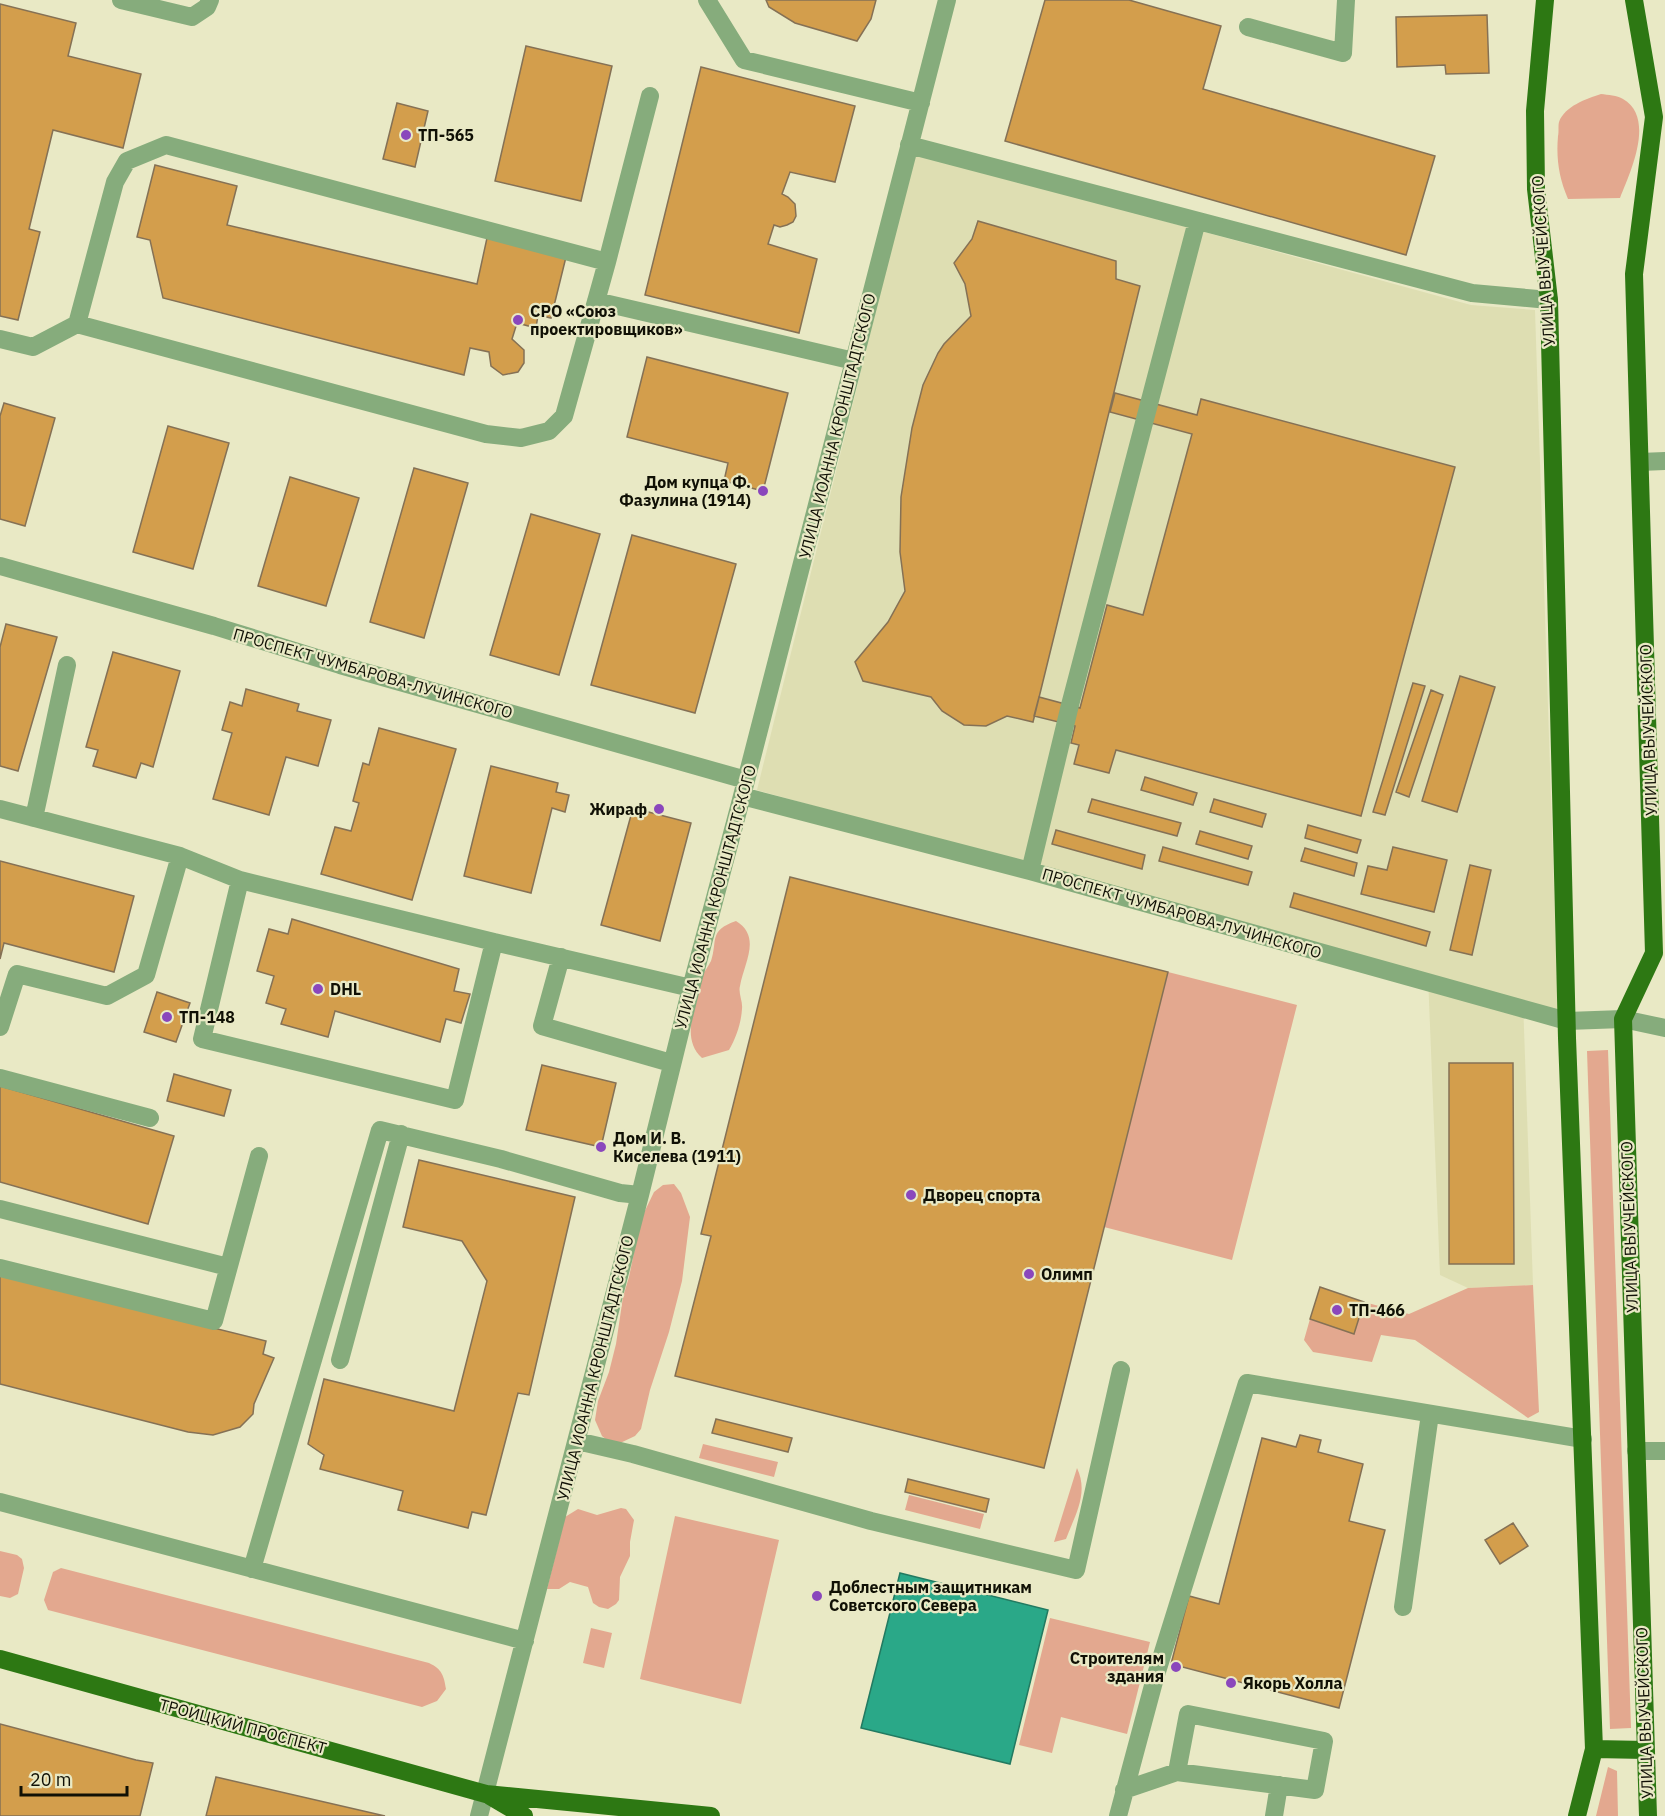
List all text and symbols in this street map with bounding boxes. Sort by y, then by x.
place label: ТП-565 [418,125,474,145]
marker: ТП-565 [399,128,413,142]
street label: УЛИЦА ВЫУЧЕЙСКОГО [1527,175,1559,347]
street label: УЛИЦА ИОАННА КРОНШТАДТСКОГО [794,291,880,561]
place label: СРО «Союз проектировщиков» [530,301,683,339]
marker: СРО «Союз проектировщиков» [511,313,525,327]
place label: Дом купца Ф. Фазулина (1914) [619,472,751,510]
marker: Дом купца Ф. Фазулина (1914) [756,484,770,498]
street label: ПРОСПЕКТ ЧУМБАРОВА-ЛУЧИНСКОГО [231,623,515,723]
street label: УЛИЦА ВЫУЧЕЙСКОГО [1635,644,1661,816]
street label: УЛИЦА ИОАННА КРОНШТАДТСКОГО [670,763,760,1031]
place label: Жираф [589,799,647,819]
marker: Жираф [652,802,666,816]
street label: ПРОСПЕКТ ЧУМБАРОВА-ЛУЧИНСКОГО [1040,863,1324,963]
place label: DHL [330,979,361,999]
marker: DHL [311,982,325,996]
place label: ТП-148 [179,1007,235,1027]
marker: ТП-148 [160,1010,174,1024]
place label: Дом И. В. Киселева (1911) [613,1128,741,1166]
marker: Дом И. В. Киселева (1911) [594,1140,608,1154]
street label: УЛИЦА ВЫУЧЕЙСКОГО [1616,1141,1642,1313]
place label: Дворец спорта [923,1185,1040,1205]
marker: Дворец спорта [904,1188,918,1202]
street label: УЛИЦА ИОАННА КРОНШТАДТСКОГО [552,1233,638,1503]
place label: Олимп [1041,1264,1093,1284]
marker: Олимп [1022,1267,1036,1281]
place label: ТП-466 [1349,1300,1405,1320]
marker: ТП-466 [1330,1303,1344,1317]
place label: Доблестным защитникам Советского Севера [829,1577,1032,1615]
marker: Доблестным защитникам Советского Севера [810,1589,824,1603]
street label: УЛИЦА ВЫУЧЕЙСКОГО [1631,1627,1657,1799]
place label: Строителям здания [1070,1648,1164,1686]
marker: Строителям здания [1169,1660,1183,1674]
place label: Якорь Холла [1243,1673,1343,1693]
marker: Якорь Холла [1224,1676,1238,1690]
street label: ТРОИЦКИЙ ПРОСПЕКТ [157,1694,329,1758]
scale bar [21,1759,128,1797]
text: 20 m [30,1768,72,1791]

